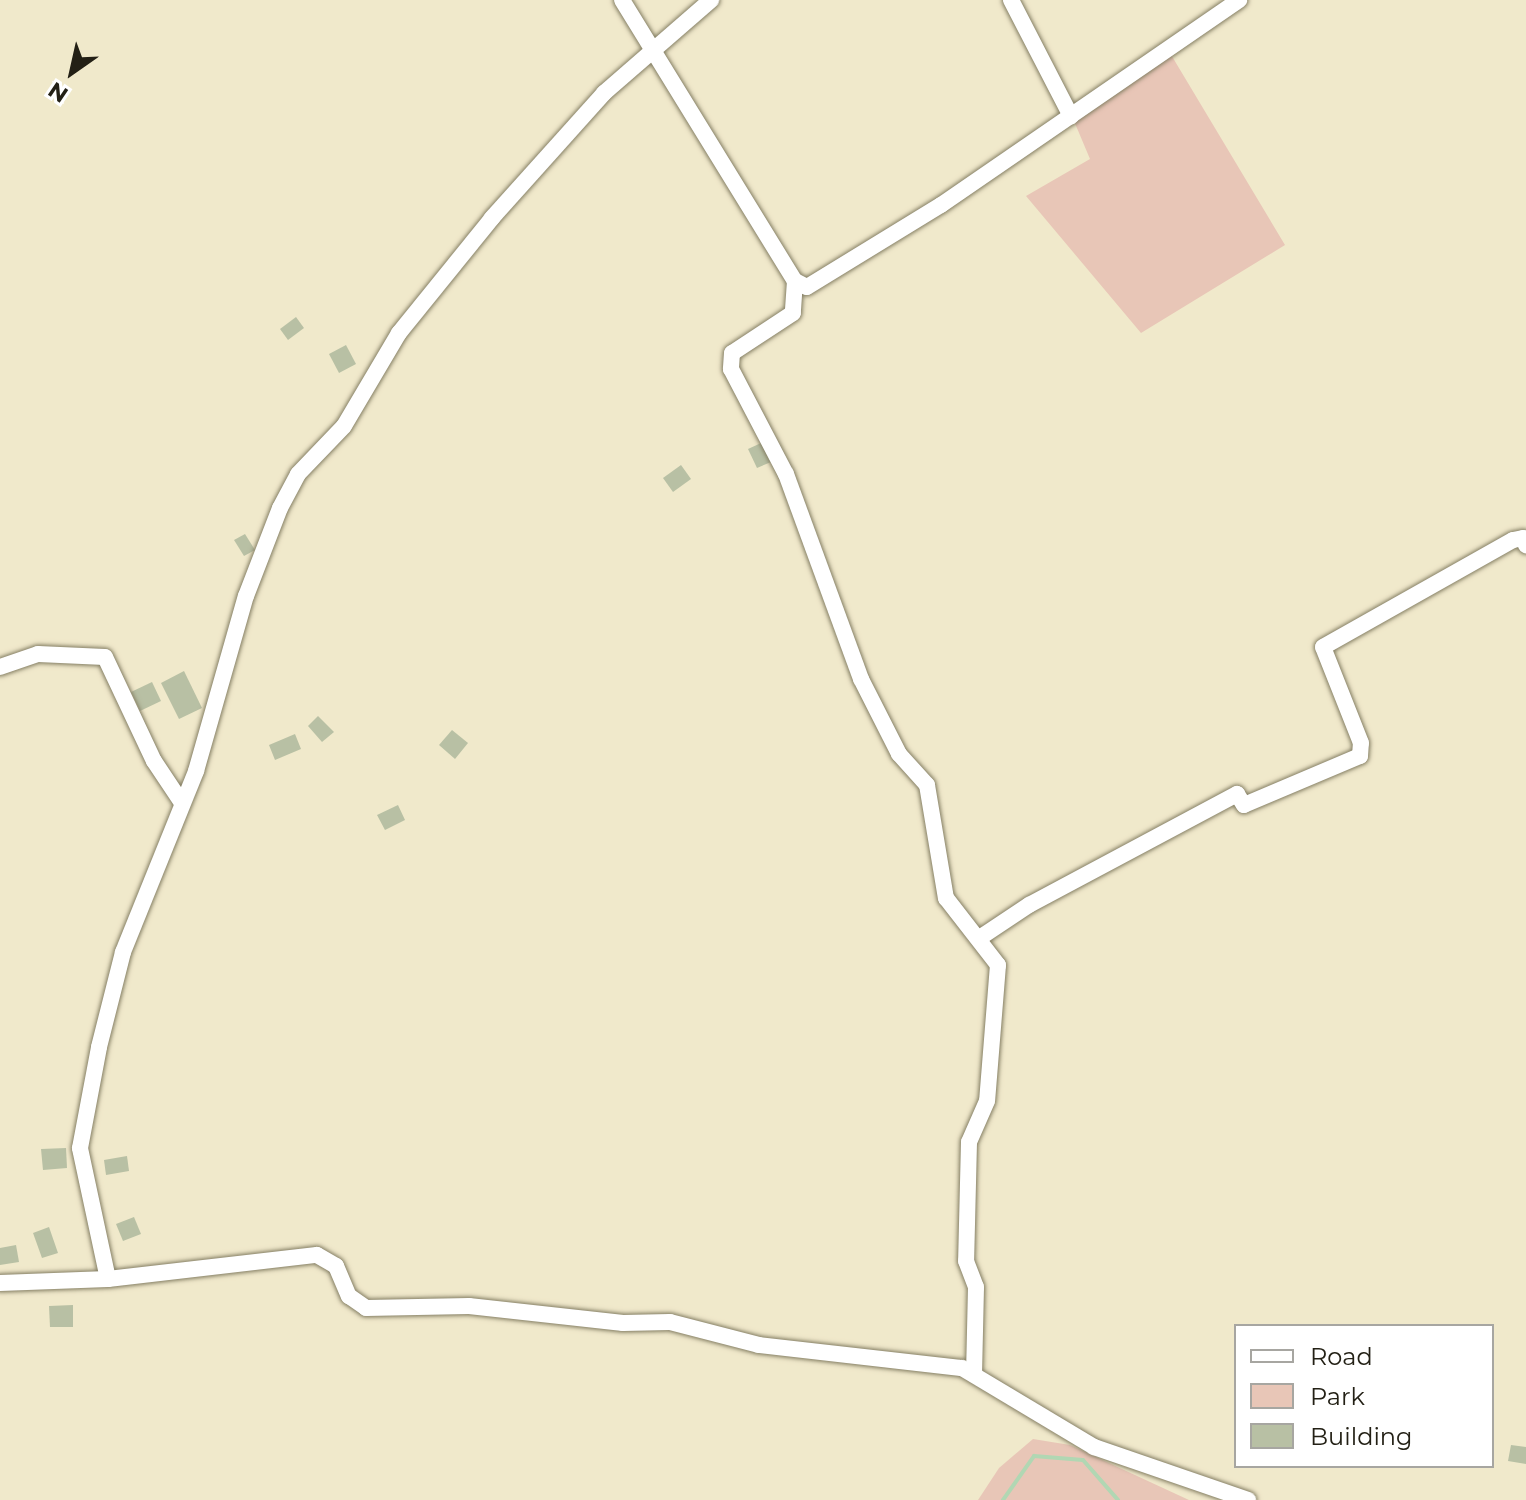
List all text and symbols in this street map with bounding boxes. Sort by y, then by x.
north arrow [32,32,112,112]
text: N [43,76,73,108]
legend [1234,1324,1494,1468]
text: Road [1310,1342,1373,1371]
text: Park [1310,1382,1365,1411]
text: Building [1310,1422,1413,1451]

